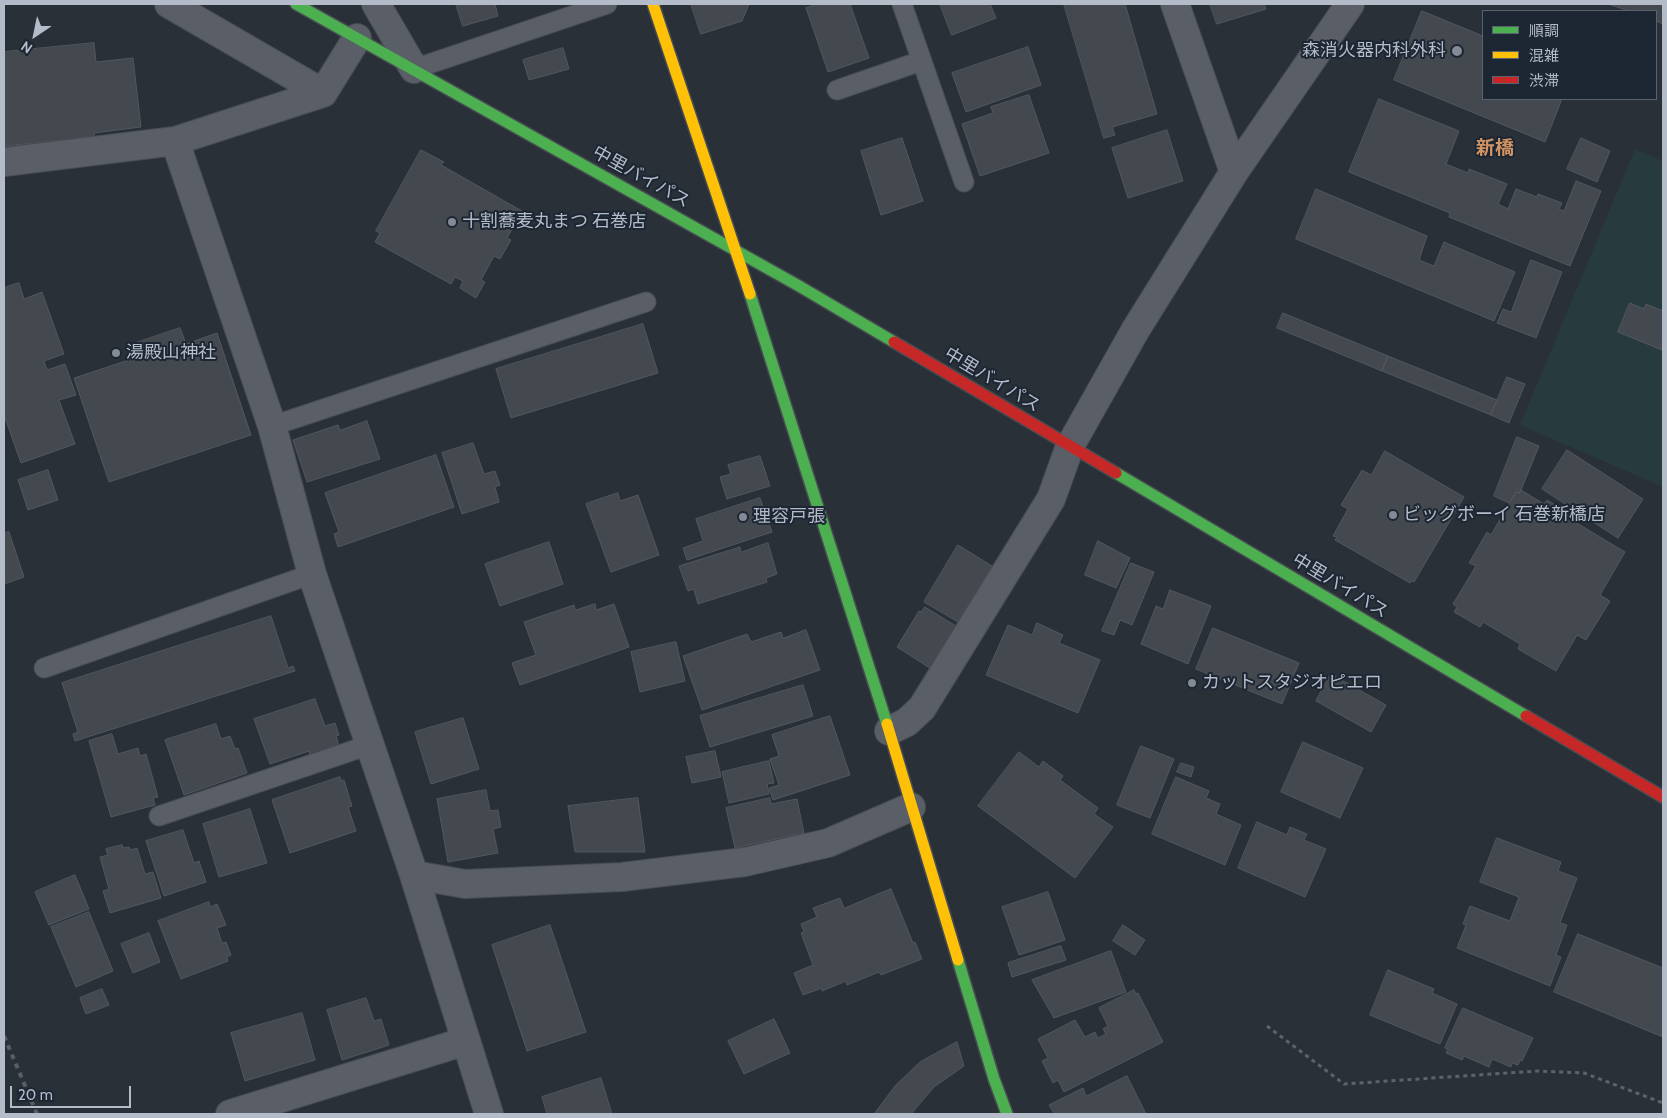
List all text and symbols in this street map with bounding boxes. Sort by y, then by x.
north arrow [10,10,60,60]
legend [1482,10,1657,100]
text: 順調 [1529,22,1559,40]
text: N [17,37,36,58]
place label: 森消火器内科外科 [1302,40,1446,62]
marker: 森消火器内科外科 [1450,44,1464,58]
text: 混雑 [1529,47,1559,65]
text: 渋滞 [1529,72,1559,90]
district label: 新橋 [1476,137,1514,159]
street label: 中里バイパス [589,141,693,213]
place label: 十割蕎麦丸まつ 石巻店 [462,211,646,233]
marker: 十割蕎麦丸まつ 石巻店 [446,216,458,228]
place label: 湯殿山神社 [126,342,216,364]
street label: 中里バイパス [940,343,1044,417]
marker: 湯殿山神社 [110,347,122,359]
place label: ビッグボーイ 石巻新橋店 [1403,504,1605,526]
place label: 理容戸張 [753,506,825,528]
marker: ビッグボーイ 石巻新橋店 [1387,509,1399,521]
marker: 理容戸張 [737,511,749,523]
street label: 中里バイパス [1288,549,1392,623]
place label: カットスタジオピエロ [1202,672,1382,694]
marker: カットスタジオピエロ [1186,677,1198,689]
scale bar [12,1076,134,1108]
text: 20 m [18,1086,53,1104]

